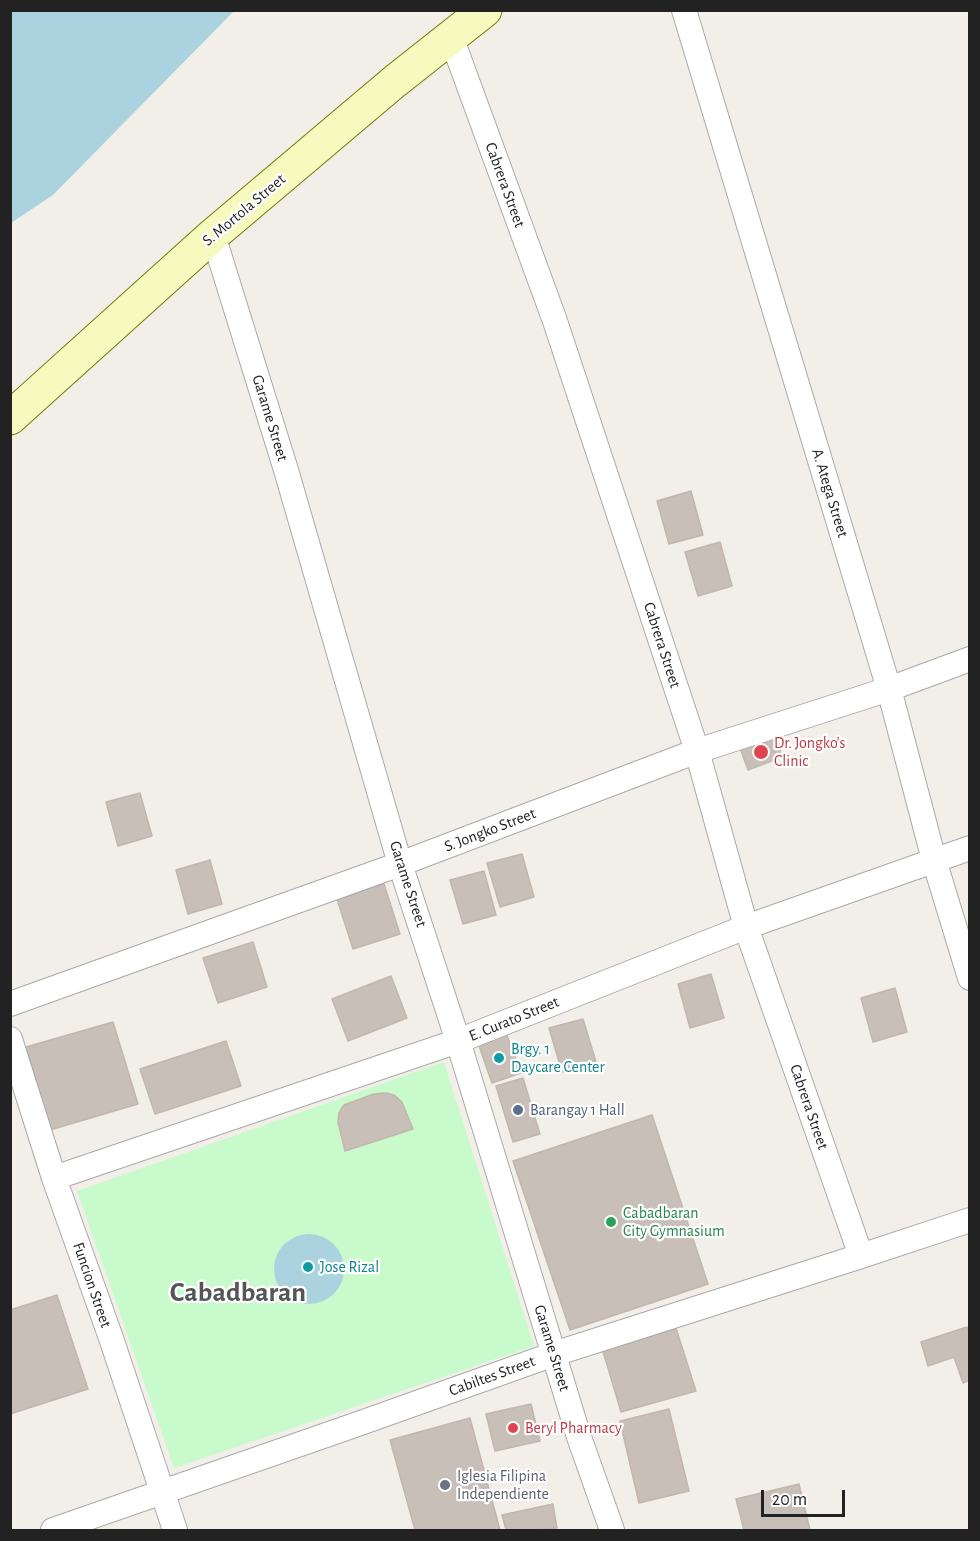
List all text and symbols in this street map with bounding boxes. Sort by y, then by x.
street label: Cabrera Street [481,140,529,230]
street label: S. Mortola Street [199,170,289,250]
street label: Garame Street [248,372,292,464]
street label: A. Atega Street [807,446,853,540]
street label: Cabrera Street [639,600,685,690]
place label: Dr. Jongko's Clinic [774,733,845,771]
marker: Dr. Jongko's Clinic [752,743,770,761]
street label: S. Jongko Street [442,804,538,856]
street label: Garame Street [385,839,431,929]
street label: E. Curato Street [466,992,562,1046]
place label: Brgy. 1 Daycare Center [511,1039,605,1077]
marker: Brgy. 1 Daycare Center [492,1051,506,1065]
street label: Cabrera Street [785,1062,833,1152]
place label: Barangay 1 Hall [530,1100,625,1120]
marker: Barangay 1 Hall [511,1103,525,1117]
place label: Cabadbaran City Gymnasium [623,1203,725,1241]
marker: Cabadbaran City Gymnasium [604,1215,618,1229]
street label: Funcion Street [68,1240,116,1330]
place label: Jose Rizal [320,1257,379,1277]
marker: Jose Rizal [301,1260,315,1274]
district label: Cabadbaran [170,1276,306,1310]
street label: Garame Street [530,1302,574,1394]
street label: Cabiltes Street [446,1352,538,1400]
place label: Beryl Pharmacy [525,1418,622,1438]
marker: Beryl Pharmacy [506,1421,520,1435]
place label: Iglesia Filipina Independiente [457,1466,549,1504]
marker: Iglesia Filipina Independiente [438,1478,452,1492]
scale bar [764,1478,848,1516]
text: 20 m [772,1491,807,1509]

